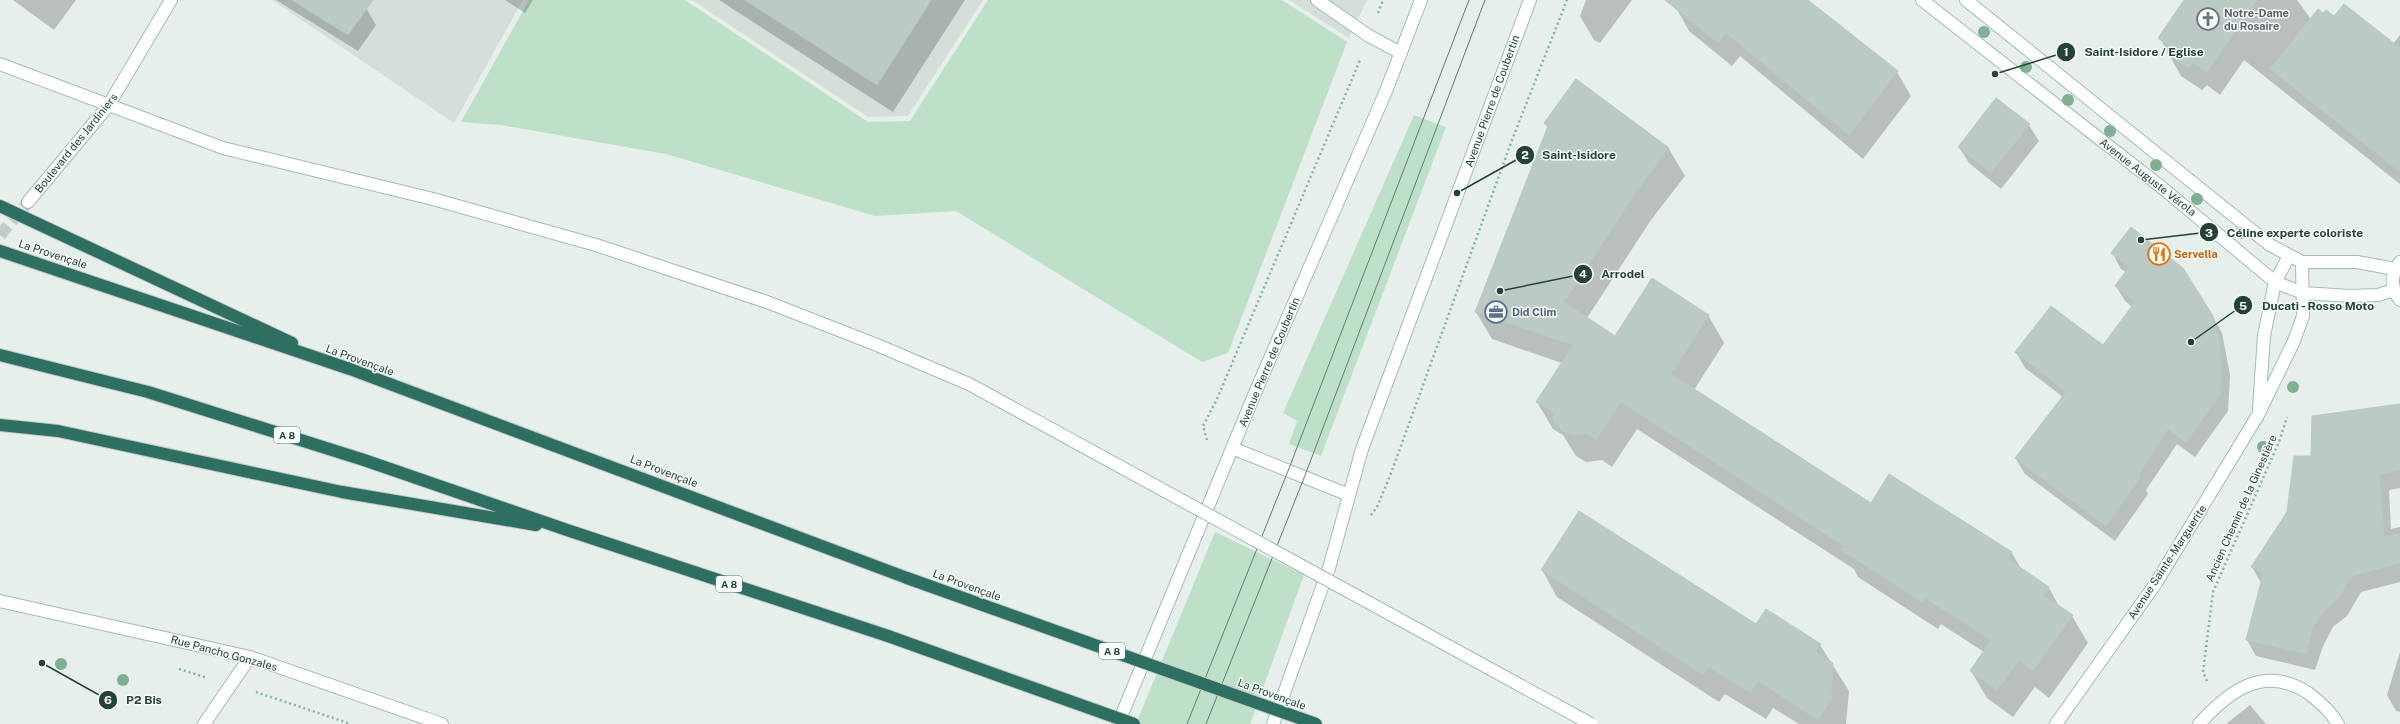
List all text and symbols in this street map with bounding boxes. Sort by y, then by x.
church icon: Notre-Dame du Rosaire [2195,6,2221,32]
place label: Notre-Dame du Rosaire [2224,7,2289,32]
street label: Avenue Pierre de Coubertin [1463,33,1521,169]
callout: Saint-Isidore / Eglise [2056,40,2211,64]
text: 1 [2063,45,2069,59]
text: Saint-Isidore / Eglise [2084,45,2204,59]
street label: Boulevard des Jardiniers [32,91,120,195]
street label: Avenue Auguste Vérola [2098,136,2198,218]
callout: Saint-Isidore [1515,143,1624,167]
text: 2 [1521,148,1529,162]
text: Saint-Isidore [1542,148,1616,162]
callout: Céline experte coloriste [2199,220,2371,244]
text: 3 [2205,226,2213,240]
text: Céline experte coloriste [2227,226,2363,240]
street label: La Provençale [17,237,89,272]
restaurant icon: Servella [2146,241,2172,267]
place label: Servella [2174,248,2218,260]
callout: Arrodel [1573,262,1653,286]
text: 4 [1579,267,1587,281]
text: Arrodel [1601,267,1645,281]
callout: Ducati - Rosso Moto [2233,293,2383,317]
street label: Avenue Pierre de Coubertin [1236,295,1302,429]
office icon: Did Clim [1483,299,1509,325]
text: 5 [2239,299,2247,313]
text: Ducati - Rosso Moto [2262,299,2374,313]
place label: Did Clim [1512,306,1556,318]
street label: La Provençale [324,342,396,379]
road number: A 8 [274,427,300,443]
street label: Ancien Chemin de la Ginestière [2203,433,2279,583]
street label: La Provençale [628,453,700,490]
street label: Avenue Sainte-Marguerite [2125,503,2209,621]
street label: La Provençale [931,567,1003,604]
road number: A 8 [716,576,742,592]
street label: Rue Pancho Gonzales [169,633,279,673]
road number: A 8 [1099,643,1125,659]
street label: La Provençale [1236,676,1308,713]
callout: P2 Bis [98,688,170,712]
text: 6 [104,693,112,707]
text: P2 Bis [126,693,162,707]

